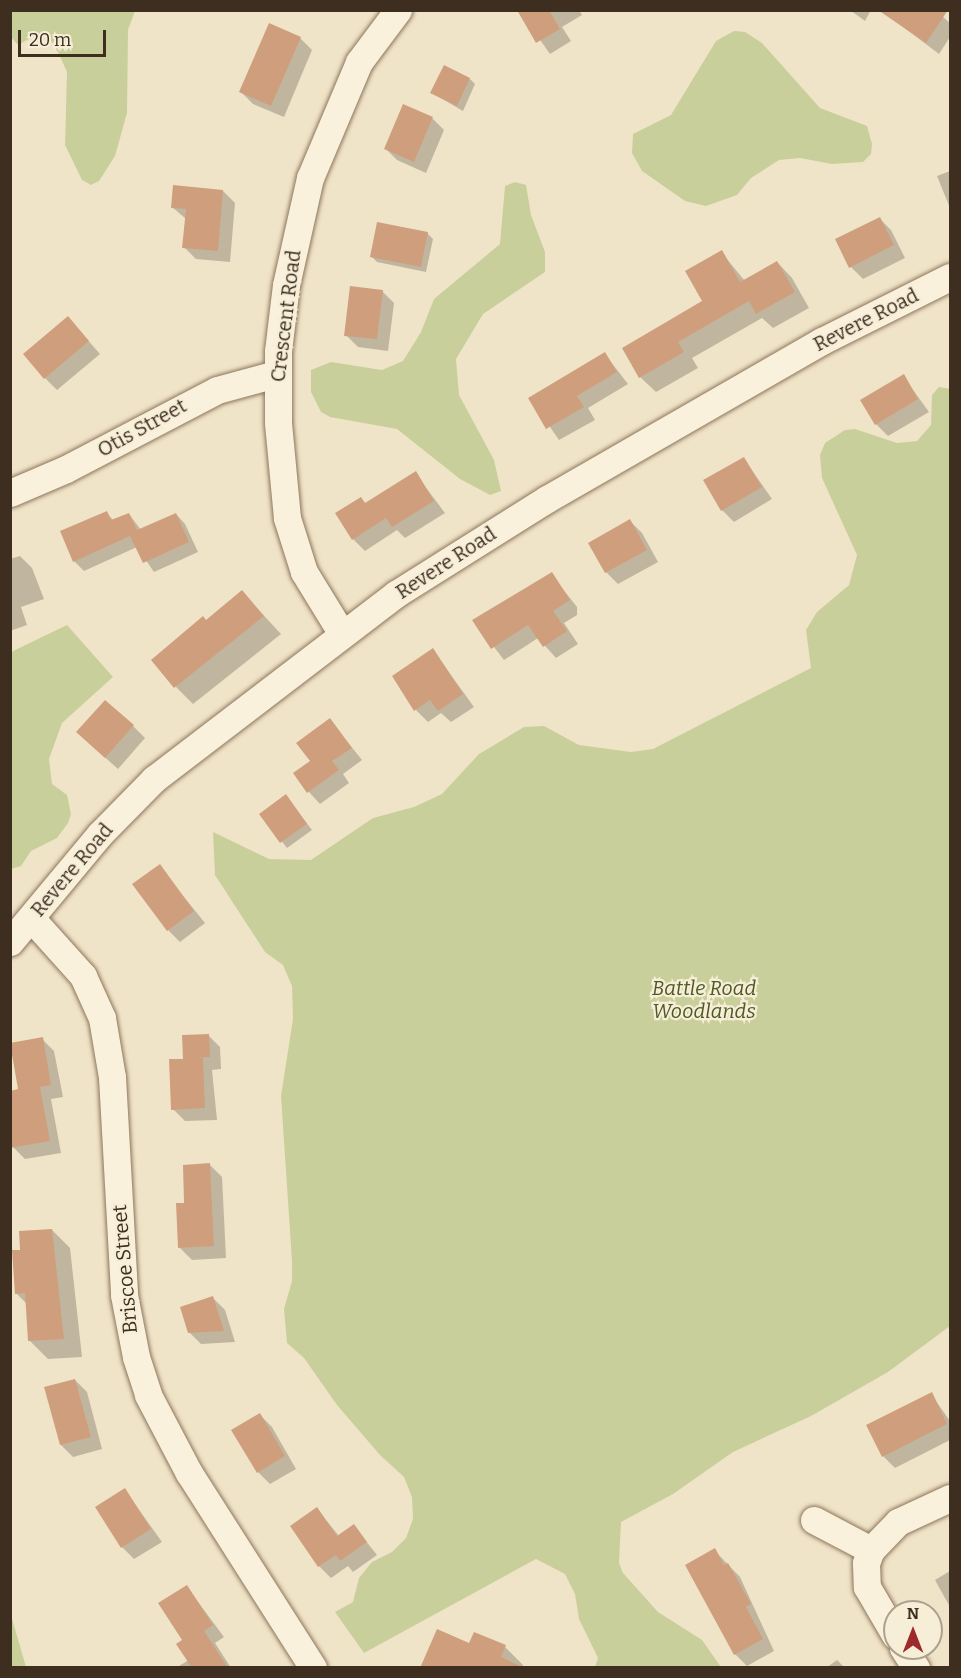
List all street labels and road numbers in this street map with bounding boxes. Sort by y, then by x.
street label: Crescent Road [266,249,306,383]
street label: Revere Road [809,283,923,357]
street label: Otis Street [93,394,191,462]
street label: Revere Road [391,522,501,604]
street label: Revere Road [26,818,118,922]
street label: Briscoe Street [107,1204,143,1334]

